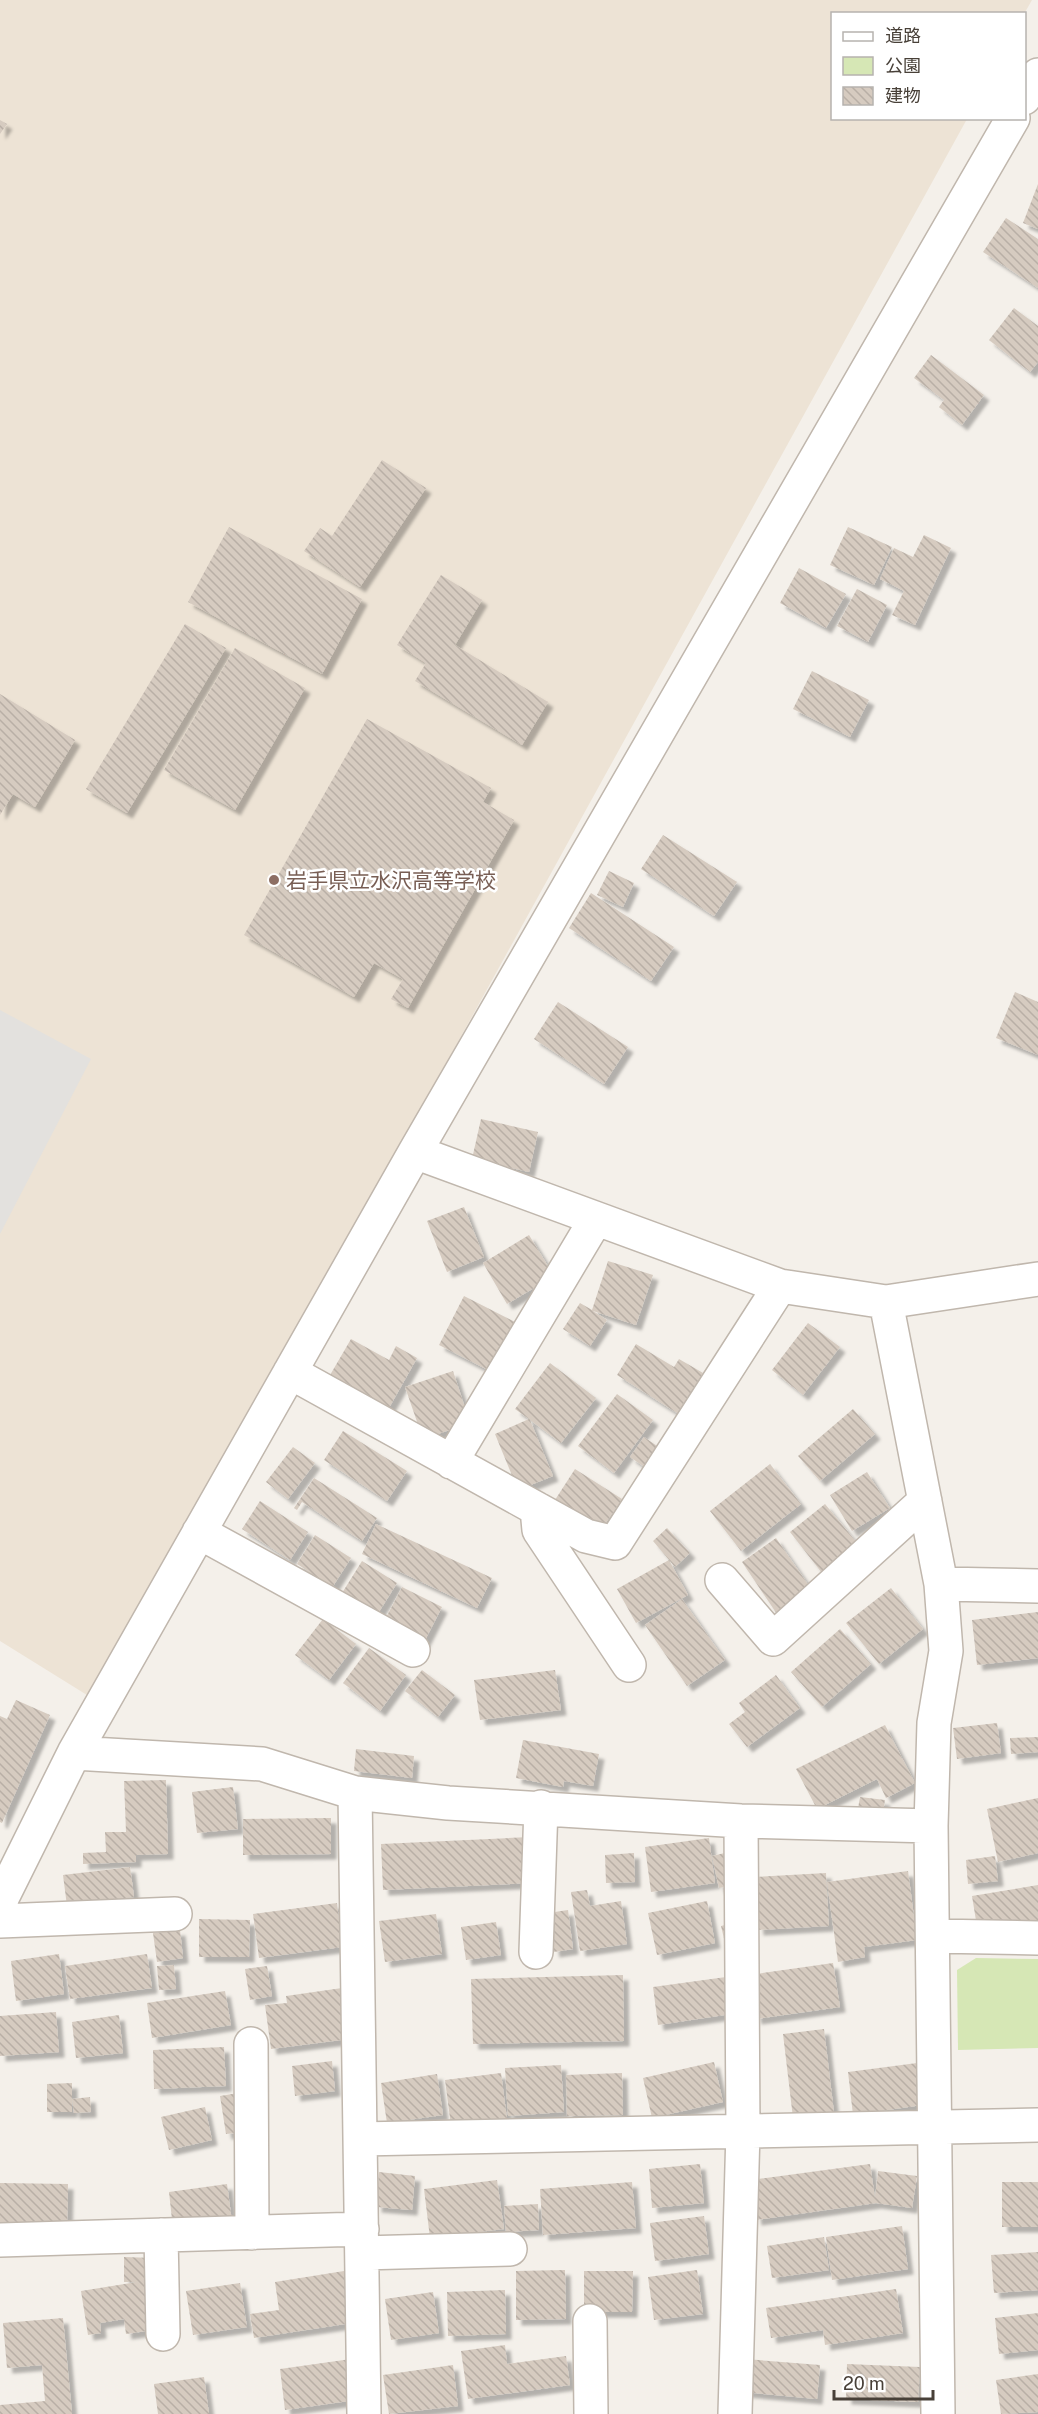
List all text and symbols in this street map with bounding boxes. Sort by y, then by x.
legend [831,12,1026,120]
text: 道路 [885,25,921,46]
text: 公園 [885,55,921,76]
text: 建物 [885,85,921,106]
place label: 岩手県立水沢高等学校 [286,868,496,893]
marker: 岩手県立水沢高等学校 [267,873,281,887]
scale bar [834,2363,933,2401]
text: 20 m [843,2373,885,2394]

